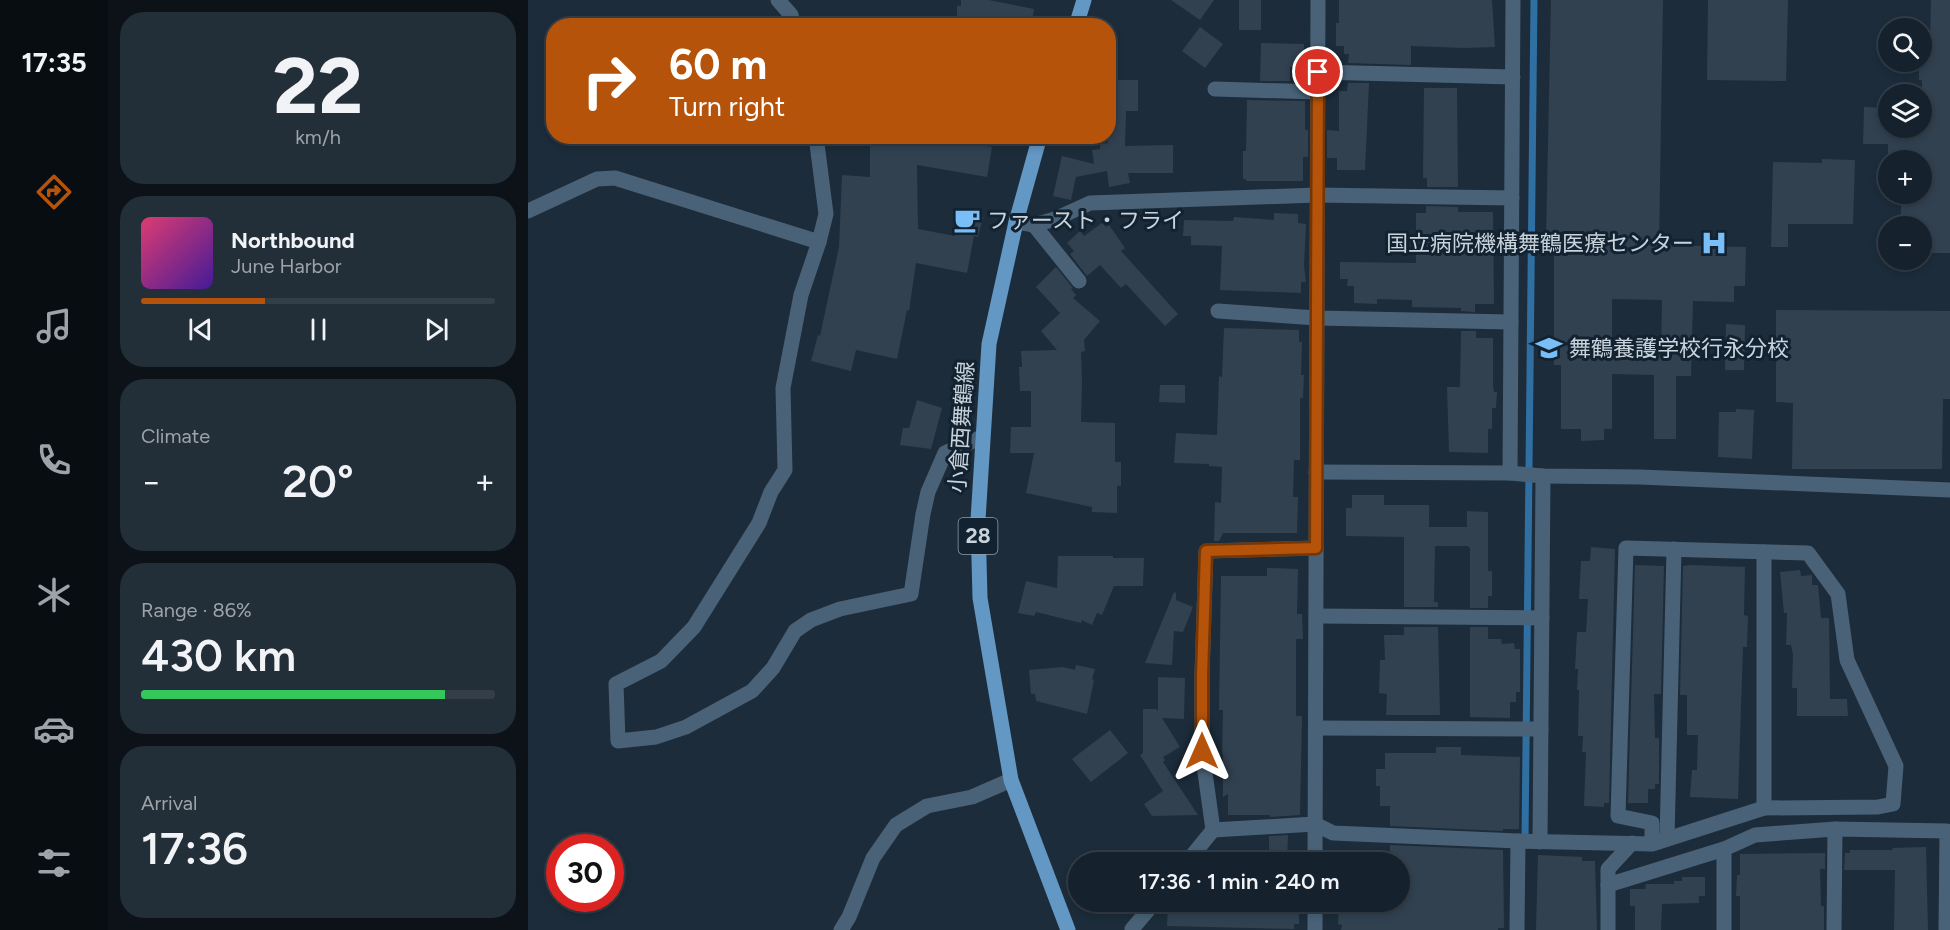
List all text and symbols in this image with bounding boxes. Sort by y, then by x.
map controls [1878,18,1932,270]
button: search [1878,18,1932,72]
text: 22 [273,39,363,133]
text: 60 m [669,39,767,90]
icon: right [570,42,648,120]
text: 17:35 [21,46,87,79]
pin [1292,46,1343,97]
icon: arrive [1301,55,1334,88]
button: layers [1878,84,1932,138]
text: Turn right [669,90,785,123]
text: km/h [295,125,341,149]
button: + [1878,150,1932,204]
icon: directions [33,171,75,213]
cafe icon: ファースト・フライ [952,205,982,235]
place label: ファースト・フライ [987,207,1184,234]
button: − [1878,216,1932,270]
text: Northbound [231,227,355,254]
hospital icon: 国立病院機構舞鶴医療センター [1699,228,1729,258]
place label: 国立病院機構舞鶴医療センター [1386,230,1694,257]
text: June Harbor [231,254,342,278]
icon: music [33,305,75,347]
icon: previous [184,313,217,346]
icon: pause [302,313,335,346]
icon: next [420,313,453,346]
school or university icon: 舞鶴養護学校行永分校 [1534,333,1564,363]
place label: 舞鶴養護学校行永分校 [1569,335,1789,362]
street label: 小倉西舞鶴線 [943,360,980,494]
text: Climate [141,424,210,448]
icon: phone [33,439,75,481]
text: 20° [282,454,354,508]
text: − [141,462,162,501]
text: + [474,462,495,501]
road number: 28 [958,518,998,554]
icon: climate [33,574,75,616]
text: Range · 86% [141,598,252,622]
text: 430 km [141,628,296,682]
icon: car [33,708,75,750]
position arrow [1170,719,1234,783]
text: Arrival [141,791,197,815]
text: 17:36 [141,821,248,875]
speed limit sign: 30 [546,834,624,912]
icon: filters [33,842,75,884]
text: 17:36 · 1 min · 240 m [1138,868,1340,895]

